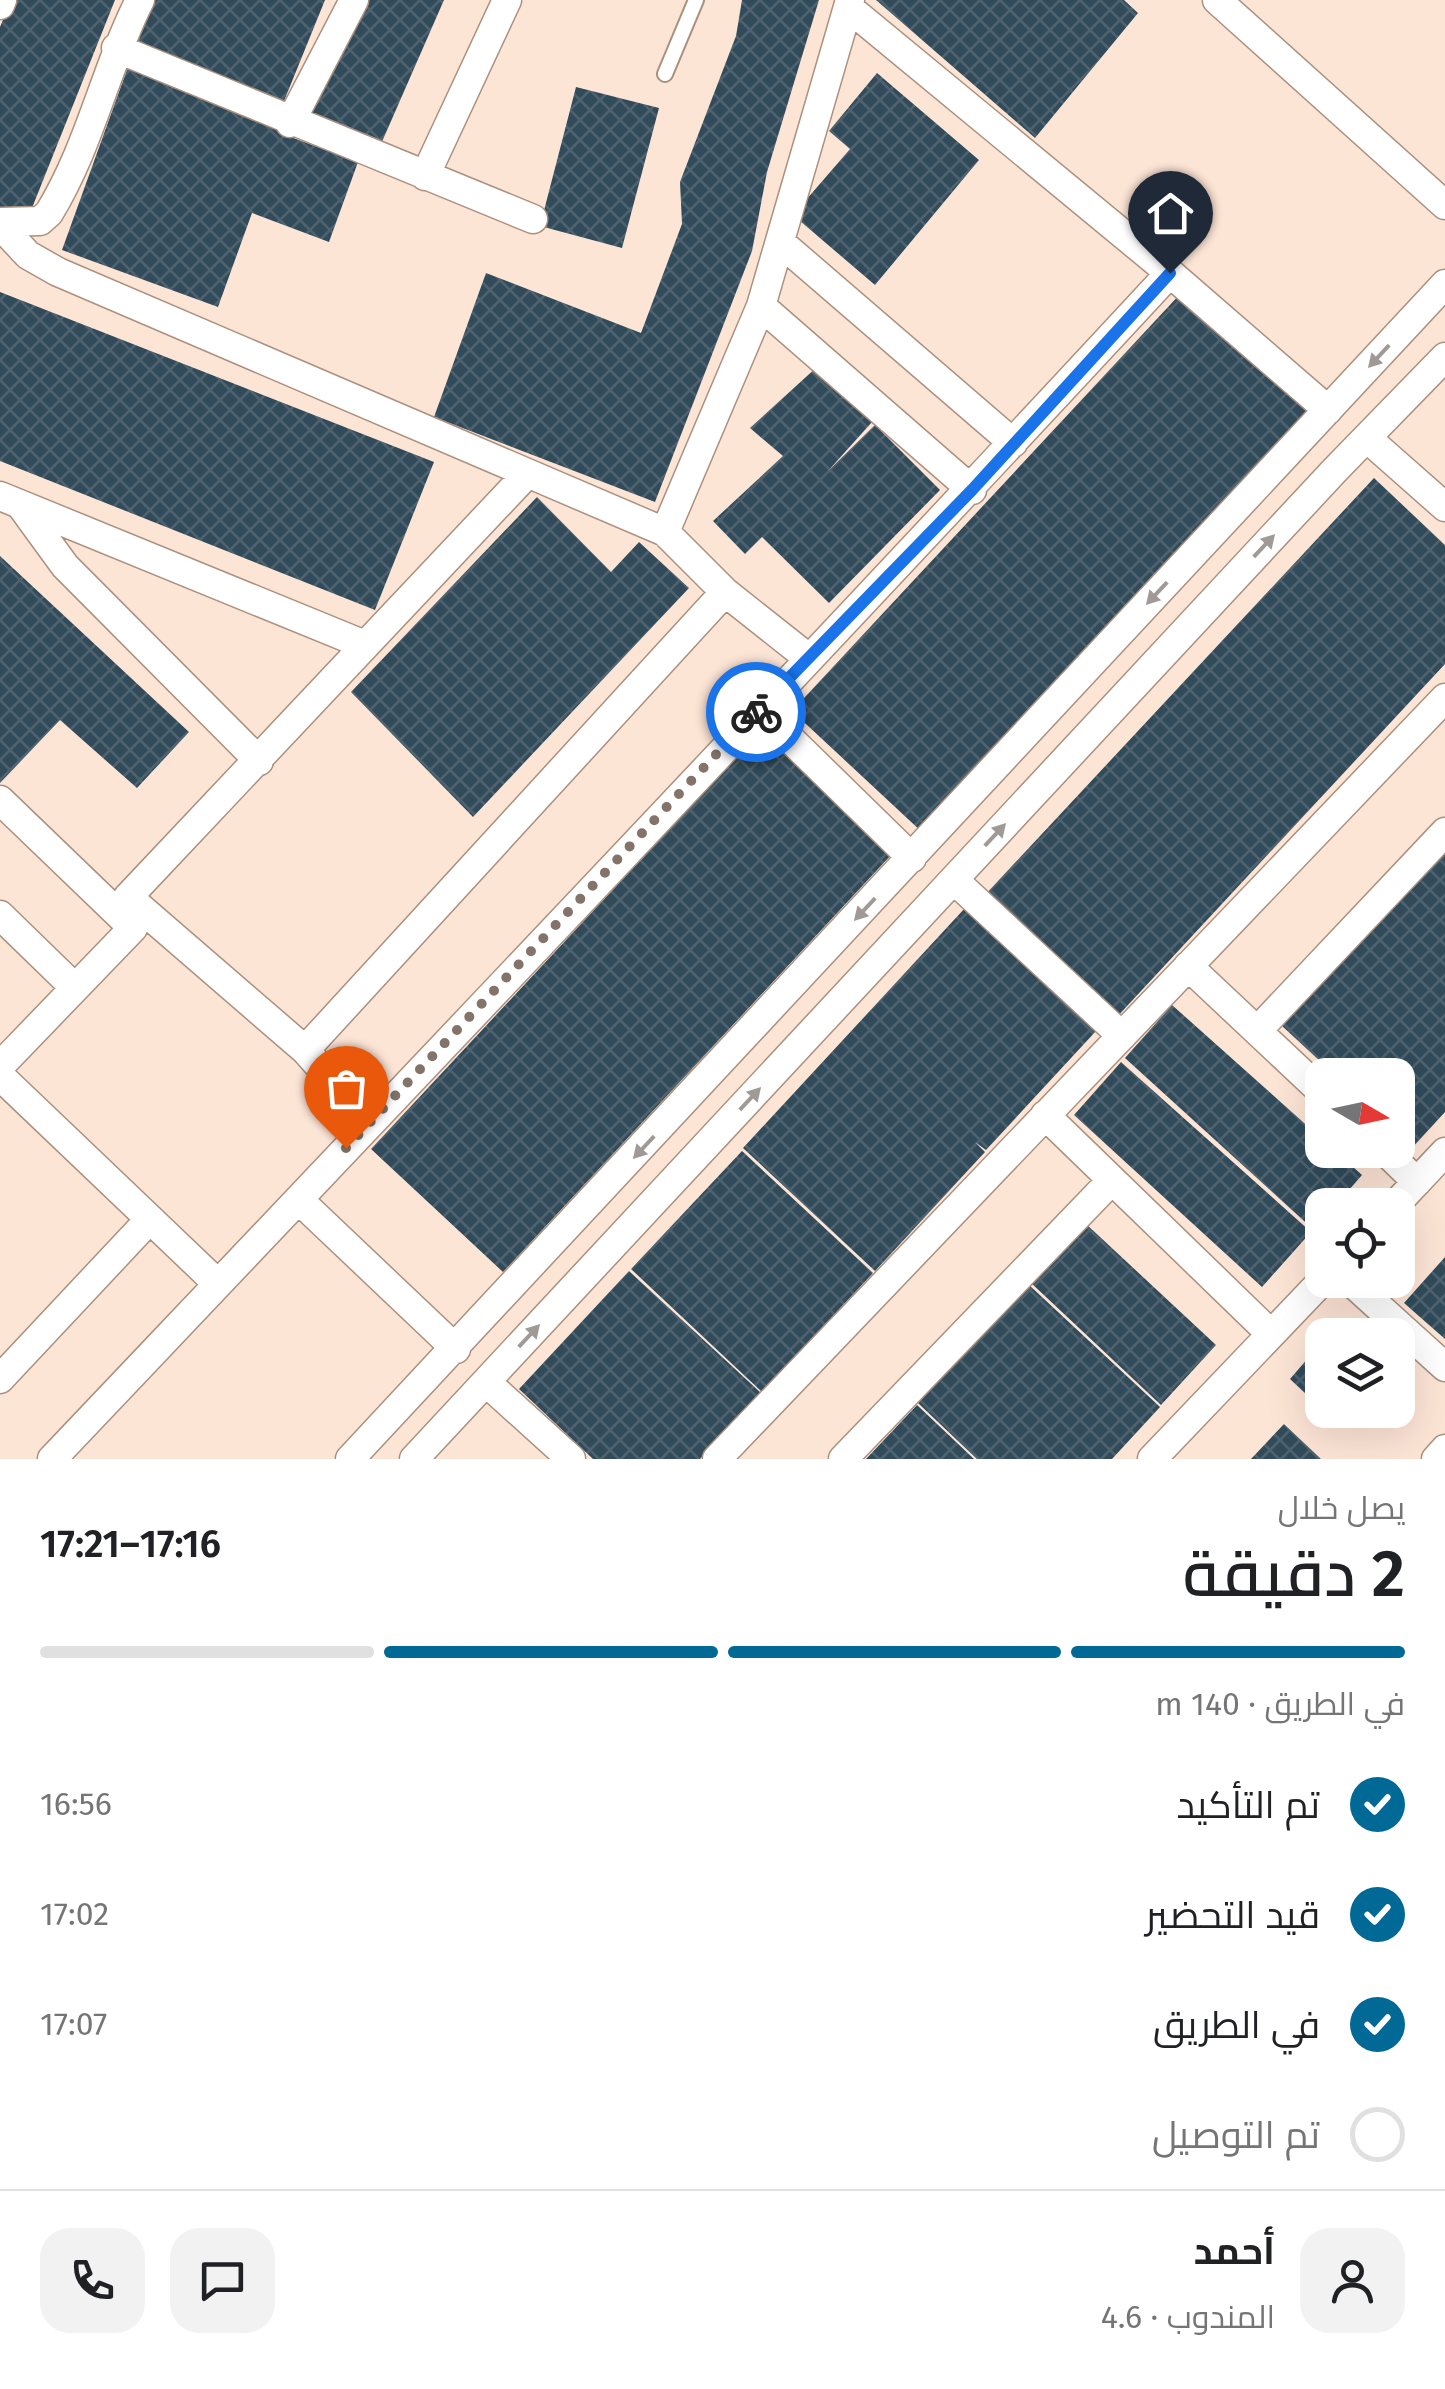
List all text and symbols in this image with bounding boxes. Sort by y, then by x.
pin [1128,171,1213,274]
icon: home [1143,186,1198,241]
one-way arrow [1368,343,1391,367]
one-way arrow [1252,534,1275,558]
one-way arrow [1146,581,1169,605]
courier [706,662,806,762]
icon: bike [729,685,784,740]
one-way arrow [983,823,1006,847]
one-way arrow [854,897,877,921]
pin [304,1046,389,1149]
north arrow [1305,1058,1415,1168]
map controls [1305,1058,1415,1428]
icon: bag [319,1061,374,1116]
one-way arrow [738,1087,761,1111]
one-way arrow [633,1135,656,1159]
button: locate [1305,1188,1415,1298]
button: layers [1305,1318,1415,1428]
one-way arrow [517,1325,540,1349]
text: يصل خلال [1278,1489,1405,1527]
text: 17:16–17:21 [40,1521,221,1567]
text: 2 دقيقة [1183,1535,1405,1613]
text: في الطريق · 140 m [1155,1685,1405,1723]
icon: check [1350,1777,1405,1832]
text: تم التأكيد [1176,1782,1320,1828]
text: 16:56 [40,1785,112,1823]
icon: check [1350,1887,1405,1942]
text: قيد التحضير [1146,1892,1320,1938]
text: 17:02 [40,1895,109,1933]
icon: check [1350,1997,1405,2052]
text: في الطريق [1153,2002,1320,2048]
text: 17:07 [40,2005,107,2043]
text: تم التوصيل [1152,2112,1320,2158]
button: phone [40,2228,145,2333]
button: chat [170,2228,275,2333]
text: أحمد [1194,2228,1275,2274]
button: person [1300,2228,1405,2333]
text: المندوب · 4.6 [1101,2298,1275,2336]

